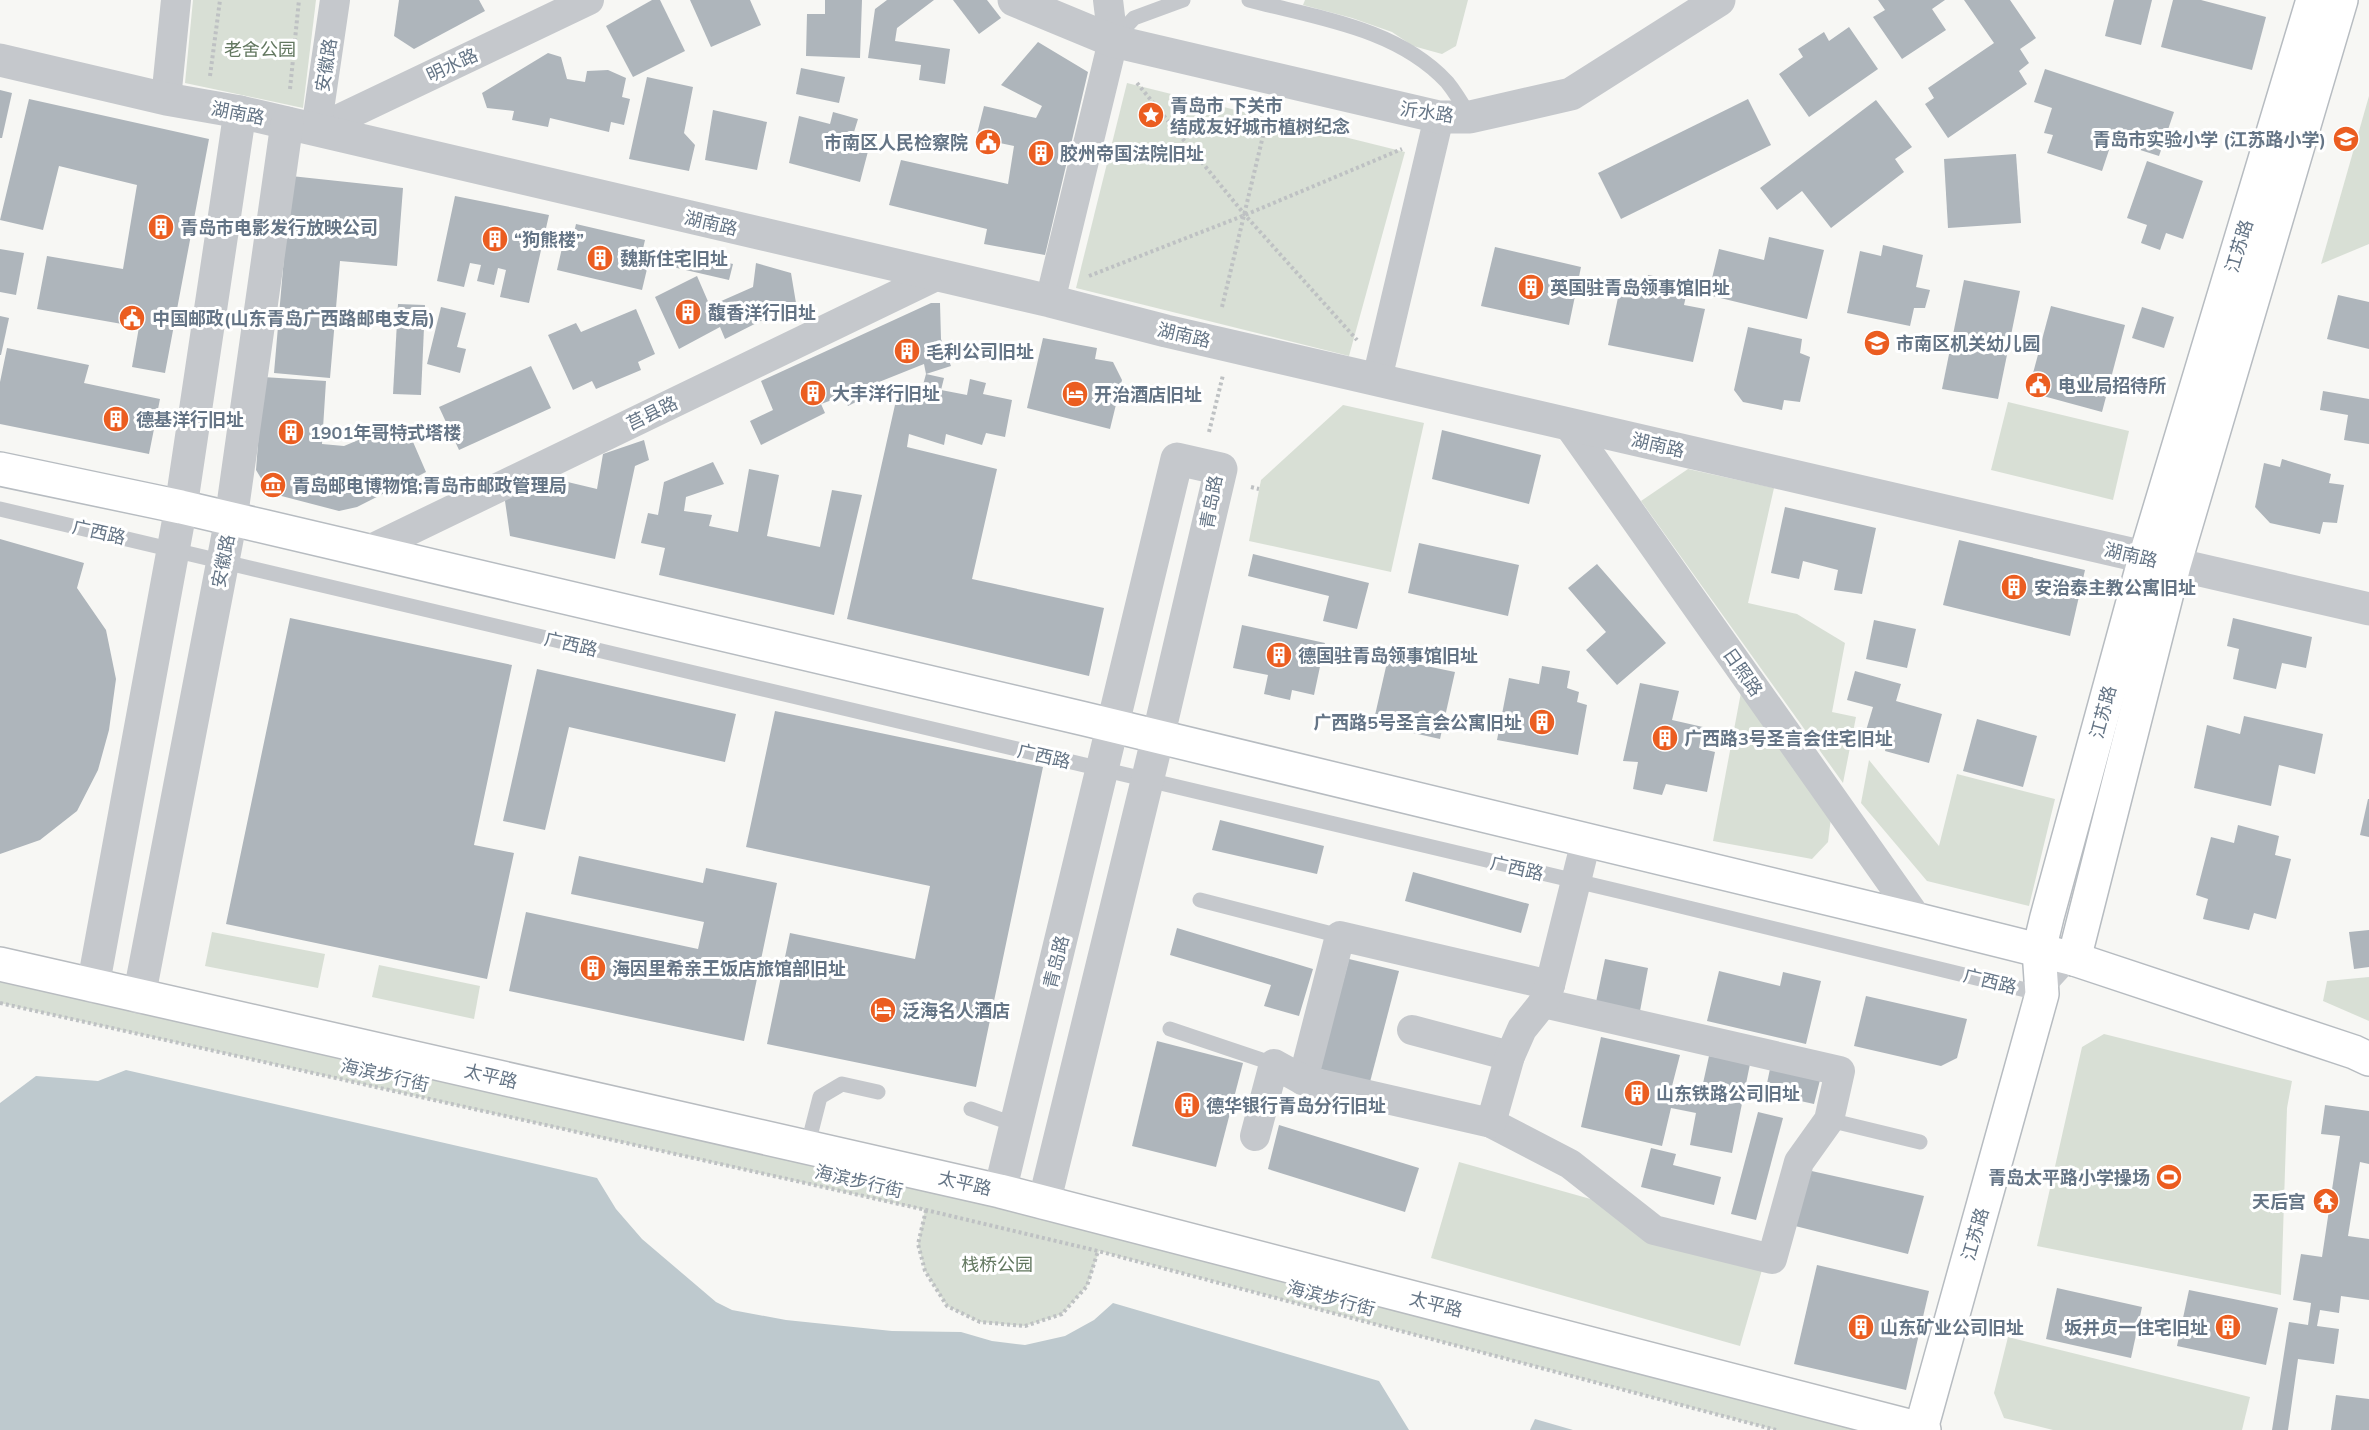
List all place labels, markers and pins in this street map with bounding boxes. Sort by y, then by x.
place label: 青岛市 下关市 结成友好城市植树纪念 [1170,94,1350,138]
place icon: 青岛市 下关市 结成友好城市植树纪念 [1136,100,1166,130]
school or university icon: 青岛市实验小学 (江苏路小学) [2331,124,2361,154]
public building icon: 市南区人民检察院 [973,127,1003,157]
place label: 青岛市实验小学 (江苏路小学) [2092,128,2326,151]
place label: 市南区人民检察院 [824,131,968,154]
building icon: 胶州帝国法院旧址 [1026,138,1056,168]
place label: 胶州帝国法院旧址 [1060,142,1204,165]
building icon: 青岛市电影发行放映公司 [146,212,176,242]
place label: 青岛市电影发行放映公司 [180,216,378,239]
building icon: “狗熊楼” [480,224,510,254]
place label: “狗熊楼” [514,228,584,251]
building icon: 魏斯住宅旧址 [585,243,615,273]
place label: 魏斯住宅旧址 [620,247,728,270]
building icon: 英国驻青岛领事馆旧址 [1516,272,1546,302]
place label: 英国驻青岛领事馆旧址 [1550,276,1730,299]
building icon: 馥香洋行旧址 [673,297,703,327]
place label: 馥香洋行旧址 [708,301,816,324]
public building icon: 中国邮政(山东青岛广西路邮电支局) [117,303,147,333]
place label: 中国邮政(山东青岛广西路邮电支局) [152,307,435,330]
school or university icon: 市南区机关幼儿园 [1862,328,1892,358]
place label: 市南区机关幼儿园 [1896,332,2040,355]
building icon: 毛利公司旧址 [892,336,922,366]
place label: 毛利公司旧址 [926,340,1034,363]
public building icon: 电业局招待所 [2023,370,2053,400]
place label: 电业局招待所 [2058,374,2166,397]
building icon: 大丰洋行旧址 [798,378,828,408]
hotel icon: 开治酒店旧址 [1060,379,1090,409]
place label: 大丰洋行旧址 [832,382,940,405]
place label: 开治酒店旧址 [1094,383,1202,406]
building icon: 德基洋行旧址 [101,404,131,434]
place label: 德基洋行旧址 [136,408,244,431]
building icon: 1901年哥特式塔楼 [276,417,306,447]
place label: 1901年哥特式塔楼 [310,421,461,444]
museum icon: 青岛邮电博物馆;青岛市邮政管理局 [258,470,288,500]
place label: 青岛邮电博物馆;青岛市邮政管理局 [292,474,566,497]
building icon: 安治泰主教公寓旧址 [1999,572,2029,602]
place label: 安治泰主教公寓旧址 [2034,576,2196,599]
building icon: 德国驻青岛领事馆旧址 [1264,640,1294,670]
place label: 德国驻青岛领事馆旧址 [1298,644,1478,667]
building icon: 广西路5号圣言会公寓旧址 [1527,707,1557,737]
place label: 广西路5号圣言会公寓旧址 [1313,711,1522,734]
building icon: 广西路3号圣言会住宅旧址 [1650,723,1680,753]
place label: 广西路3号圣言会住宅旧址 [1684,727,1893,750]
building icon: 海因里希亲王饭店旅馆部旧址 [578,953,608,983]
place label: 海因里希亲王饭店旅馆部旧址 [612,957,846,980]
hotel icon: 泛海名人酒店 [868,995,898,1025]
place label: 泛海名人酒店 [902,999,1010,1022]
building icon: 山东铁路公司旧址 [1622,1078,1652,1108]
place label: 山东铁路公司旧址 [1656,1082,1800,1105]
building icon: 德华银行青岛分行旧址 [1172,1090,1202,1120]
place label: 德华银行青岛分行旧址 [1206,1094,1386,1117]
sports icon: 青岛太平路小学操场 [2154,1162,2184,1192]
place label: 青岛太平路小学操场 [1988,1166,2150,1189]
temple icon: 天后宫 [2311,1186,2341,1216]
place label: 天后宫 [2252,1190,2306,1213]
building icon: 山东矿业公司旧址 [1846,1312,1876,1342]
building icon: 坂井贞一住宅旧址 [2213,1312,2243,1342]
place label: 山东矿业公司旧址 [1880,1316,2024,1339]
place label: 坂井贞一住宅旧址 [2064,1316,2208,1339]

